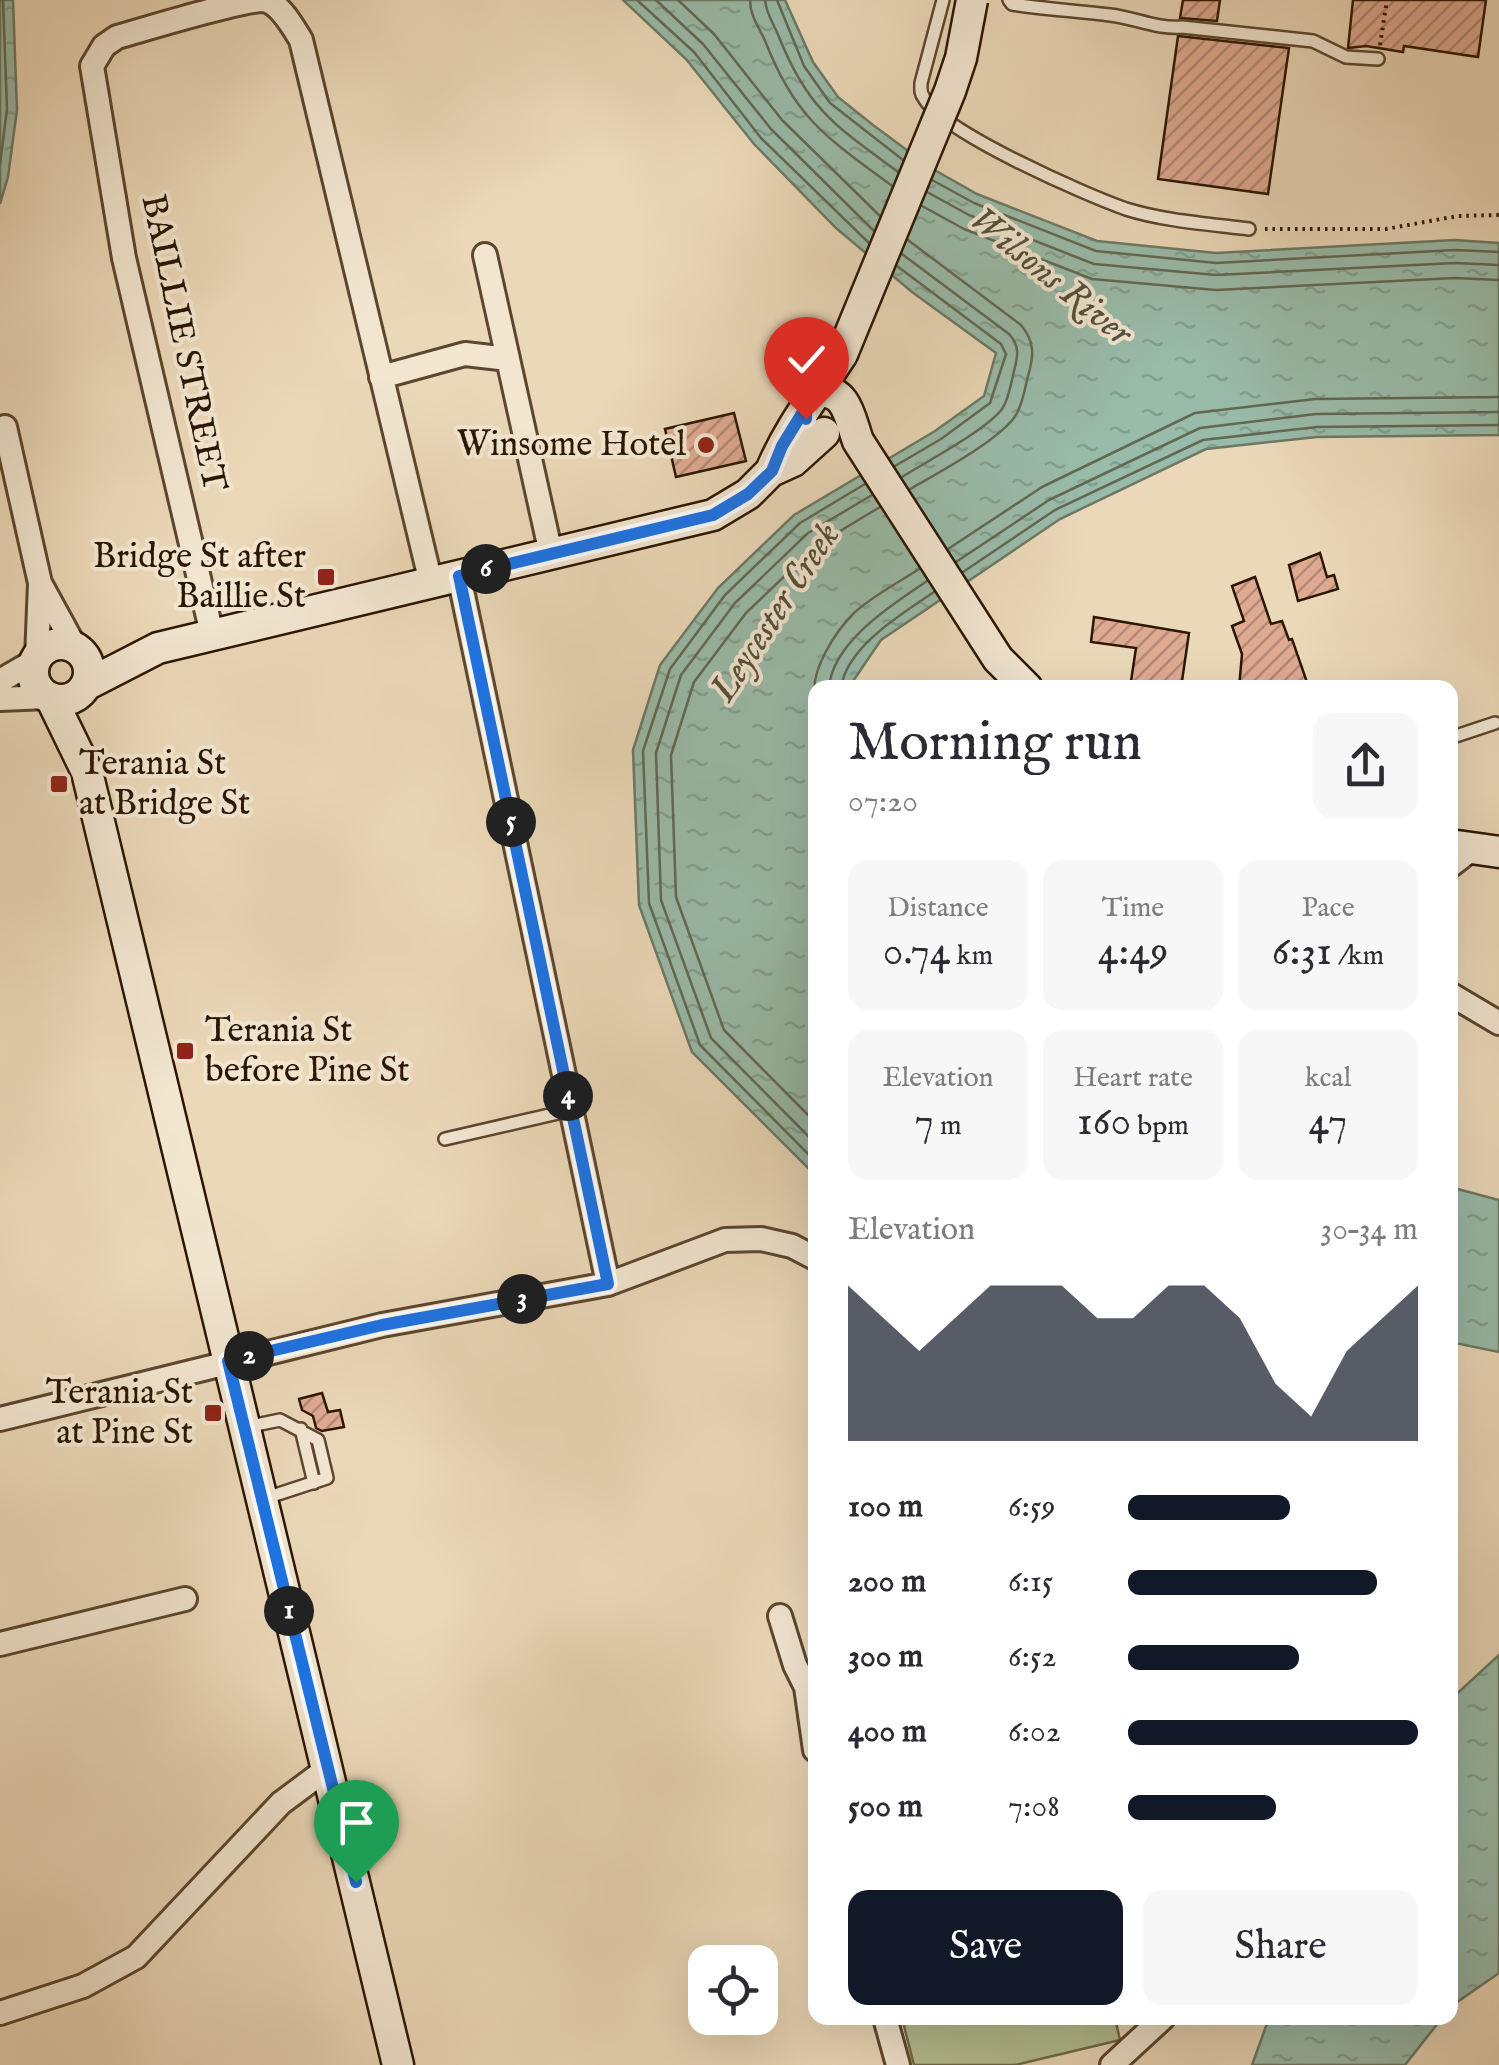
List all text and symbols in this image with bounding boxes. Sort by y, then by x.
street label: BAILLIE STREET [130,190,237,496]
water label: Wilsons River [959,197,1143,359]
pin [764,317,849,420]
icon: check [779,332,834,387]
place label: Winsome Hotel [457,423,686,468]
marker: Winsome Hotel [695,434,717,456]
water label: Leycester Creek [700,514,852,713]
place label: Bridge St after Baillie St [93,535,306,620]
pin: 6 [461,544,511,594]
text: 6 [480,551,492,586]
marker: Bridge St after Baillie St [315,566,337,588]
text: Morning run [848,709,1142,779]
button: share [1313,713,1418,818]
place label: Terania St at Bridge St [79,742,250,827]
marker: Terania St at Bridge St [48,773,70,795]
text: 07:20 [848,782,918,823]
pin: 5 [486,797,536,847]
text: 5 [506,804,516,839]
text: Distance [887,891,989,926]
text: Time [1102,891,1164,926]
text: Pace [1302,891,1354,926]
text: 0.74 [883,926,950,979]
text: 4:49 [1098,926,1168,979]
text: 6:31 [1272,926,1332,979]
text: km [950,939,993,974]
text: /km [1332,939,1384,974]
place label: Terania St before Pine St [205,1009,410,1094]
marker: Terania St before Pine St [174,1040,196,1062]
text: Elevation [882,1061,994,1096]
text: Heart rate [1073,1061,1193,1096]
text: kcal [1305,1061,1351,1096]
pin: 4 [543,1071,593,1121]
text: 4 [561,1078,575,1113]
text: 7 [914,1096,934,1149]
text: 160 [1077,1096,1131,1149]
text: 47 [1309,1096,1347,1149]
text: m [934,1109,962,1144]
text: bpm [1131,1109,1189,1144]
text: Elevation [848,1210,975,1251]
text: 30–34 m [1320,1210,1418,1251]
pin: 3 [497,1274,547,1324]
text: 3 [517,1281,527,1316]
pin: 2 [224,1331,274,1381]
text: 2 [242,1338,256,1373]
place label: Terania St at Pine St [46,1371,193,1456]
marker: Terania St at Pine St [202,1402,224,1424]
text: 100 m [848,1487,923,1528]
text: 6:59 [1008,1487,1056,1528]
text: 200 m [848,1562,926,1603]
text: 6:15 [1008,1562,1053,1603]
pin: 1 [264,1586,314,1636]
text: 1 [284,1593,294,1628]
text: 300 m [848,1637,923,1678]
text: 6:52 [1008,1637,1056,1678]
text: 400 m [848,1712,927,1753]
text: 6:02 [1008,1712,1061,1753]
pin [314,1780,399,1883]
text: 500 m [848,1787,923,1828]
text: 7:08 [1008,1787,1060,1828]
icon: arrive [329,1795,384,1850]
button: Save [848,1890,1123,2005]
button: Share [1143,1890,1418,2005]
map controls [688,1945,778,2035]
button: locate [688,1945,778,2035]

